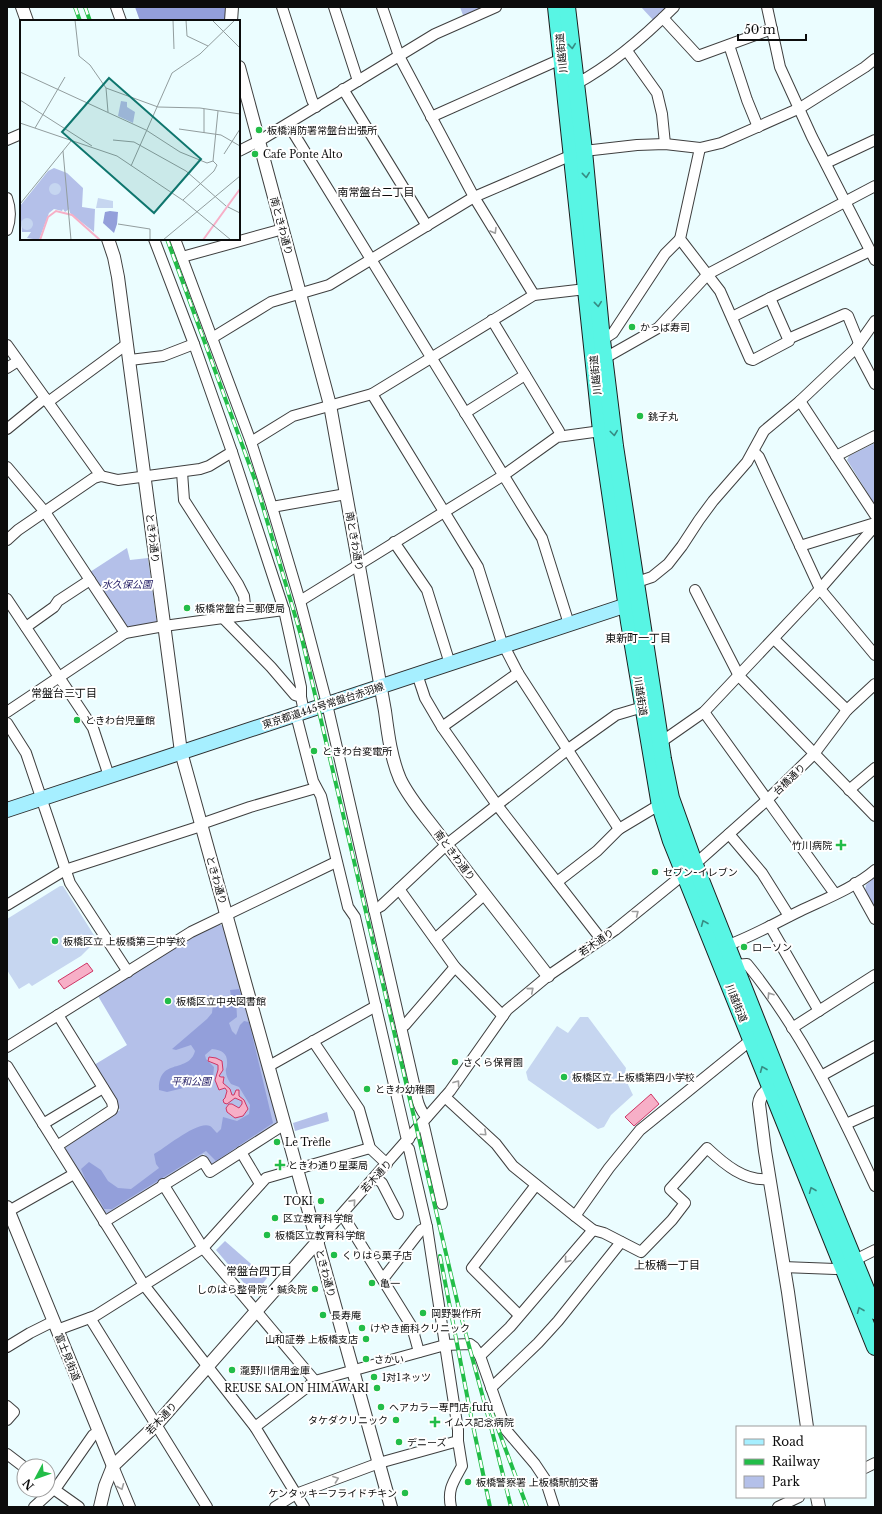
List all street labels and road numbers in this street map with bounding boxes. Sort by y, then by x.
street label: 川越街道 [553,32,570,74]
street label: 南ときわ通り [267,195,296,257]
street label: 川越街道 [587,354,604,396]
street label: 南ときわ通り [343,510,366,572]
street label: ときわ通り [143,512,162,564]
street label: 川越街道 [631,675,650,717]
street label: 東京都道445号常盤台赤羽線 [261,680,386,731]
street label: 台橋通り [770,761,808,798]
street label: 南ときわ通り [431,827,478,883]
street label: ときわ通り [203,854,230,906]
street label: 若木通り [576,926,616,959]
street label: 川越街道 [723,982,750,1024]
street label: 若木通り [358,1157,395,1196]
street label: ときわ通り [313,1247,338,1299]
street label: 富士見街道 [52,1332,83,1383]
street label: 若木通り [143,1399,180,1437]

